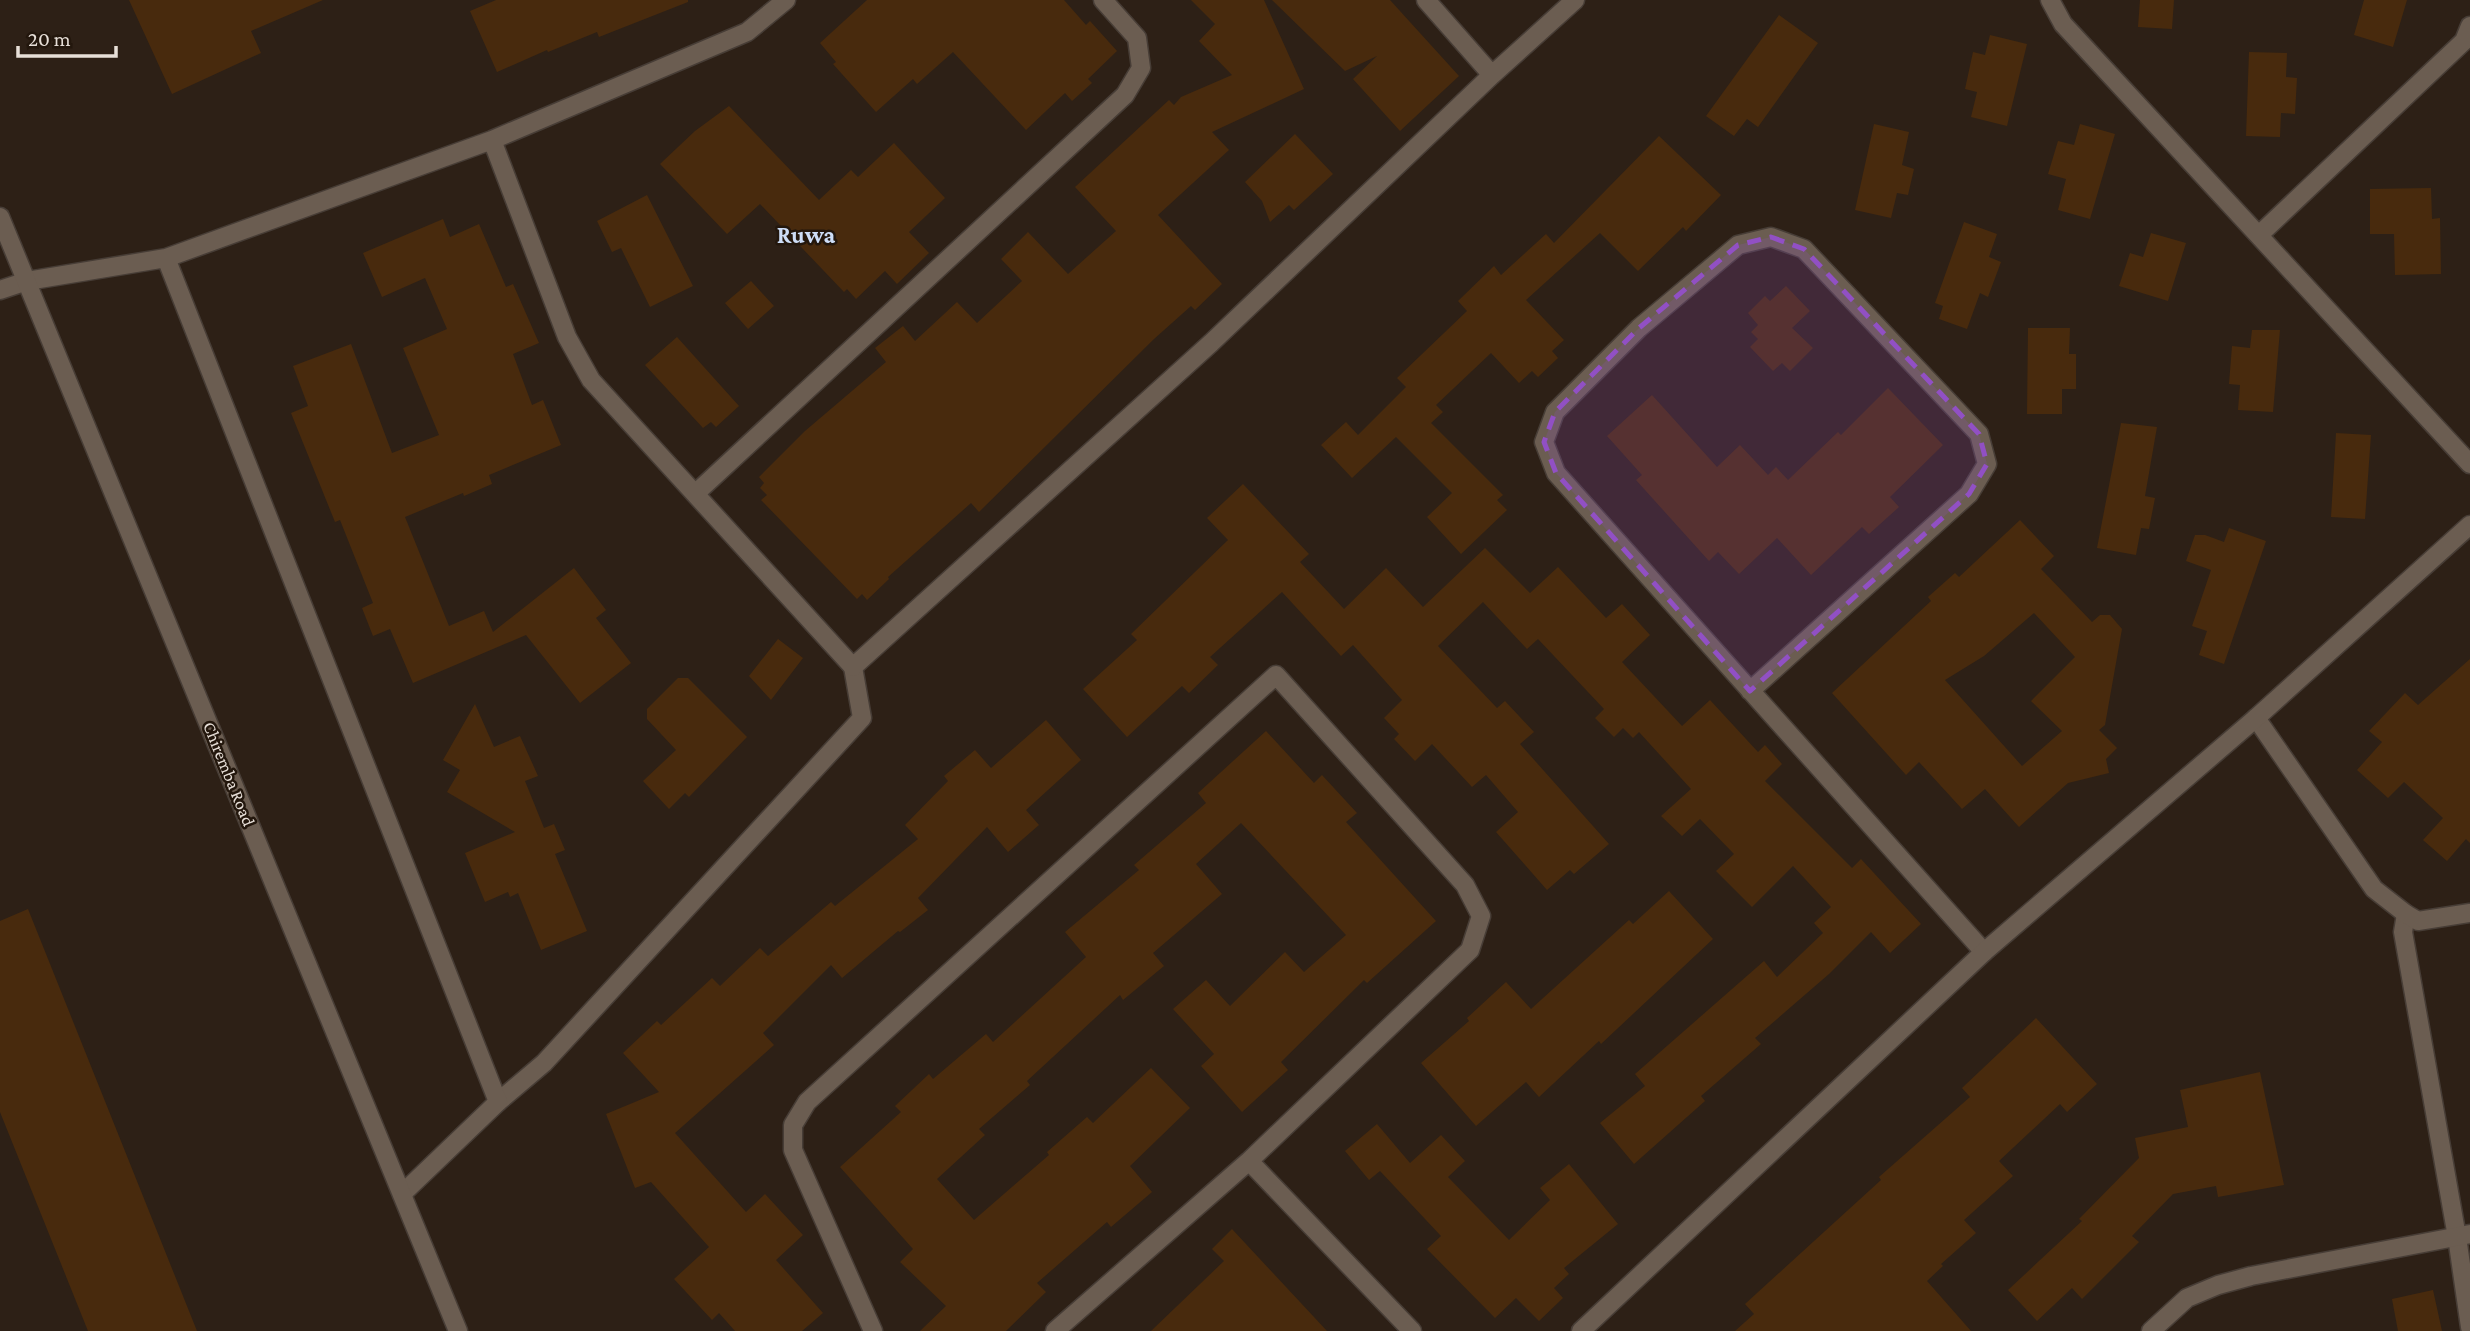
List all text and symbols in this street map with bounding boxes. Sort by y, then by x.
scale bar [18,14,116,58]
text: 20 m [28,27,71,51]
district label: Ruwa [777,221,835,248]
street label: Chiremba Road [199,719,259,830]

